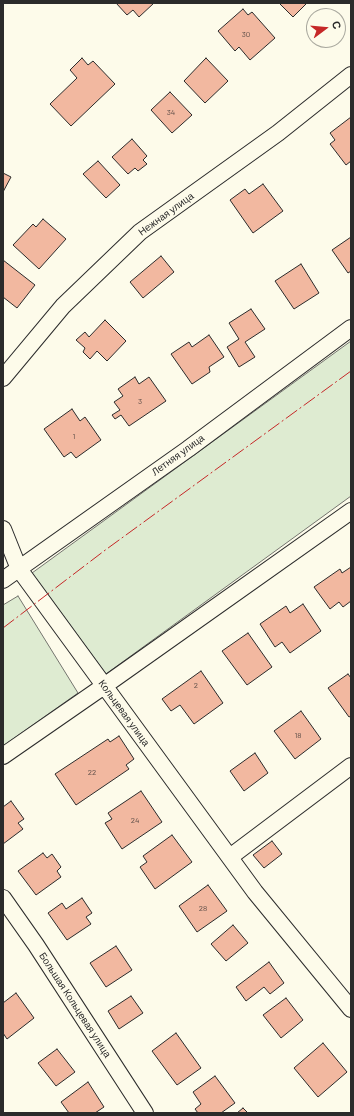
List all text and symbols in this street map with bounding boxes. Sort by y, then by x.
north arrow [306,8,346,48]
text: С [330,19,344,30]
house number: 30 [242,29,250,39]
house number: 34 [167,107,175,117]
street label: Нежная улица [136,190,196,238]
house number: 3 [138,396,142,406]
house number: 1 [73,431,75,441]
street label: Летняя улица [149,432,207,478]
street label: Кольцевая улица [96,677,152,749]
house number: 2 [194,680,198,690]
house number: 18 [295,730,301,740]
house number: 22 [88,767,96,777]
house number: 24 [131,815,139,825]
house number: 28 [199,903,207,913]
street label: Большая Кольцевая улица [36,950,114,1060]

